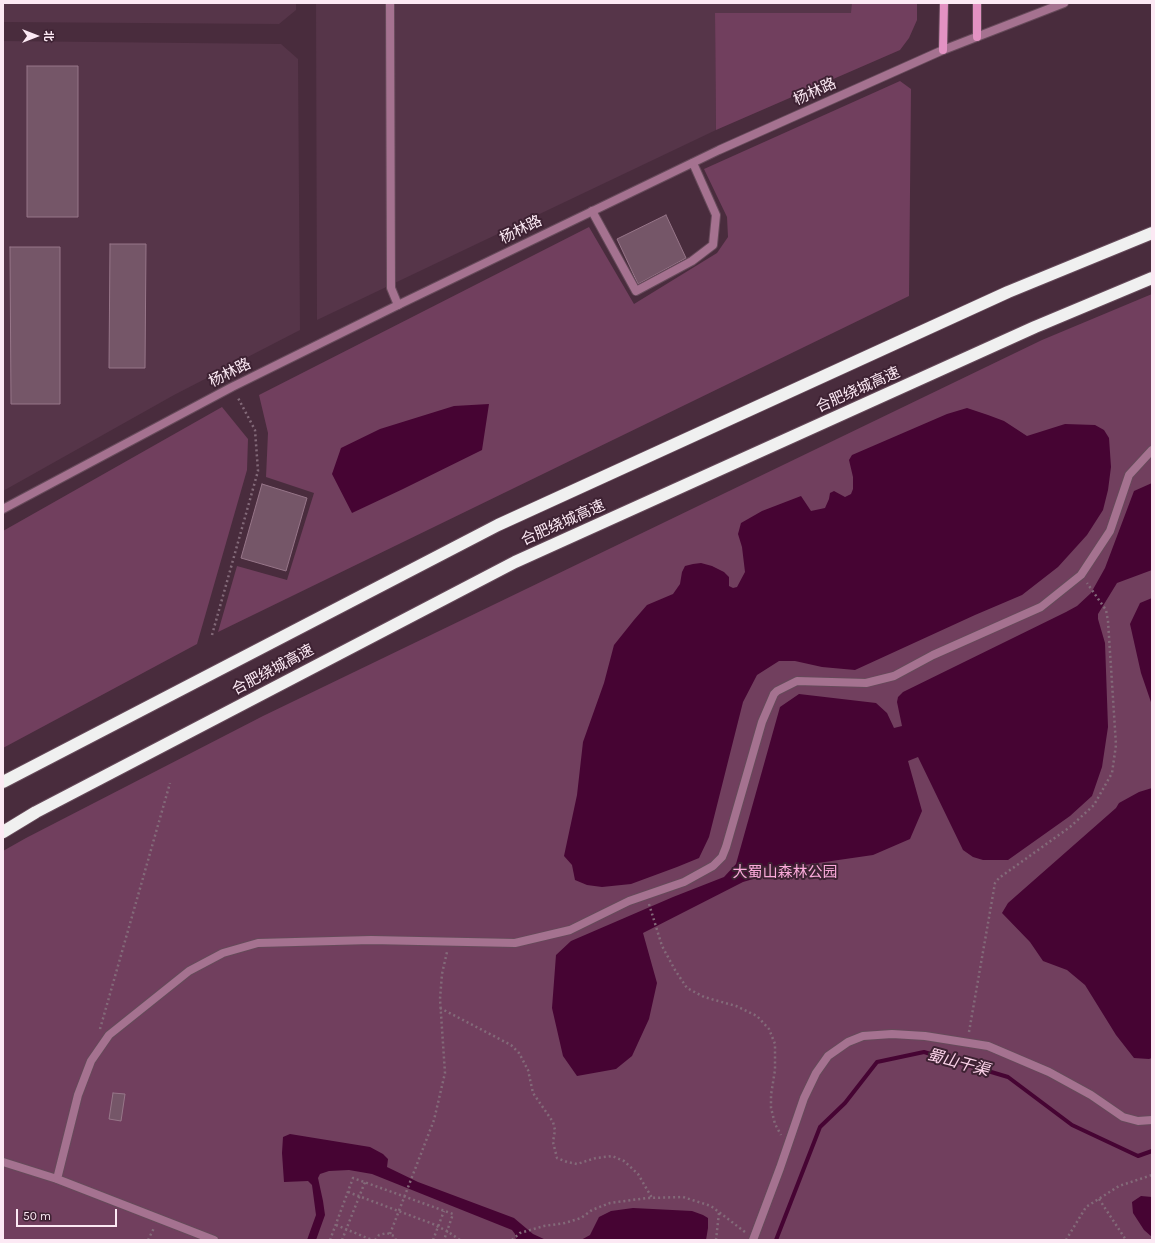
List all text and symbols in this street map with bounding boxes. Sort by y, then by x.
north arrow [16,16,56,56]
text: 北 [42,31,55,42]
street label: 杨林路 [791,75,839,109]
street label: 杨林路 [497,212,545,248]
street label: 杨林路 [206,355,254,391]
street label: 合肥绕城高速 [813,363,903,417]
street label: 合肥绕城高速 [518,496,608,550]
street label: 合肥绕城高速 [229,641,317,699]
park label: 大蜀山森林公园 [733,864,837,882]
water label: 蜀山干渠 [925,1045,991,1081]
scale bar [18,1201,119,1227]
text: 50 m [23,1209,51,1223]

